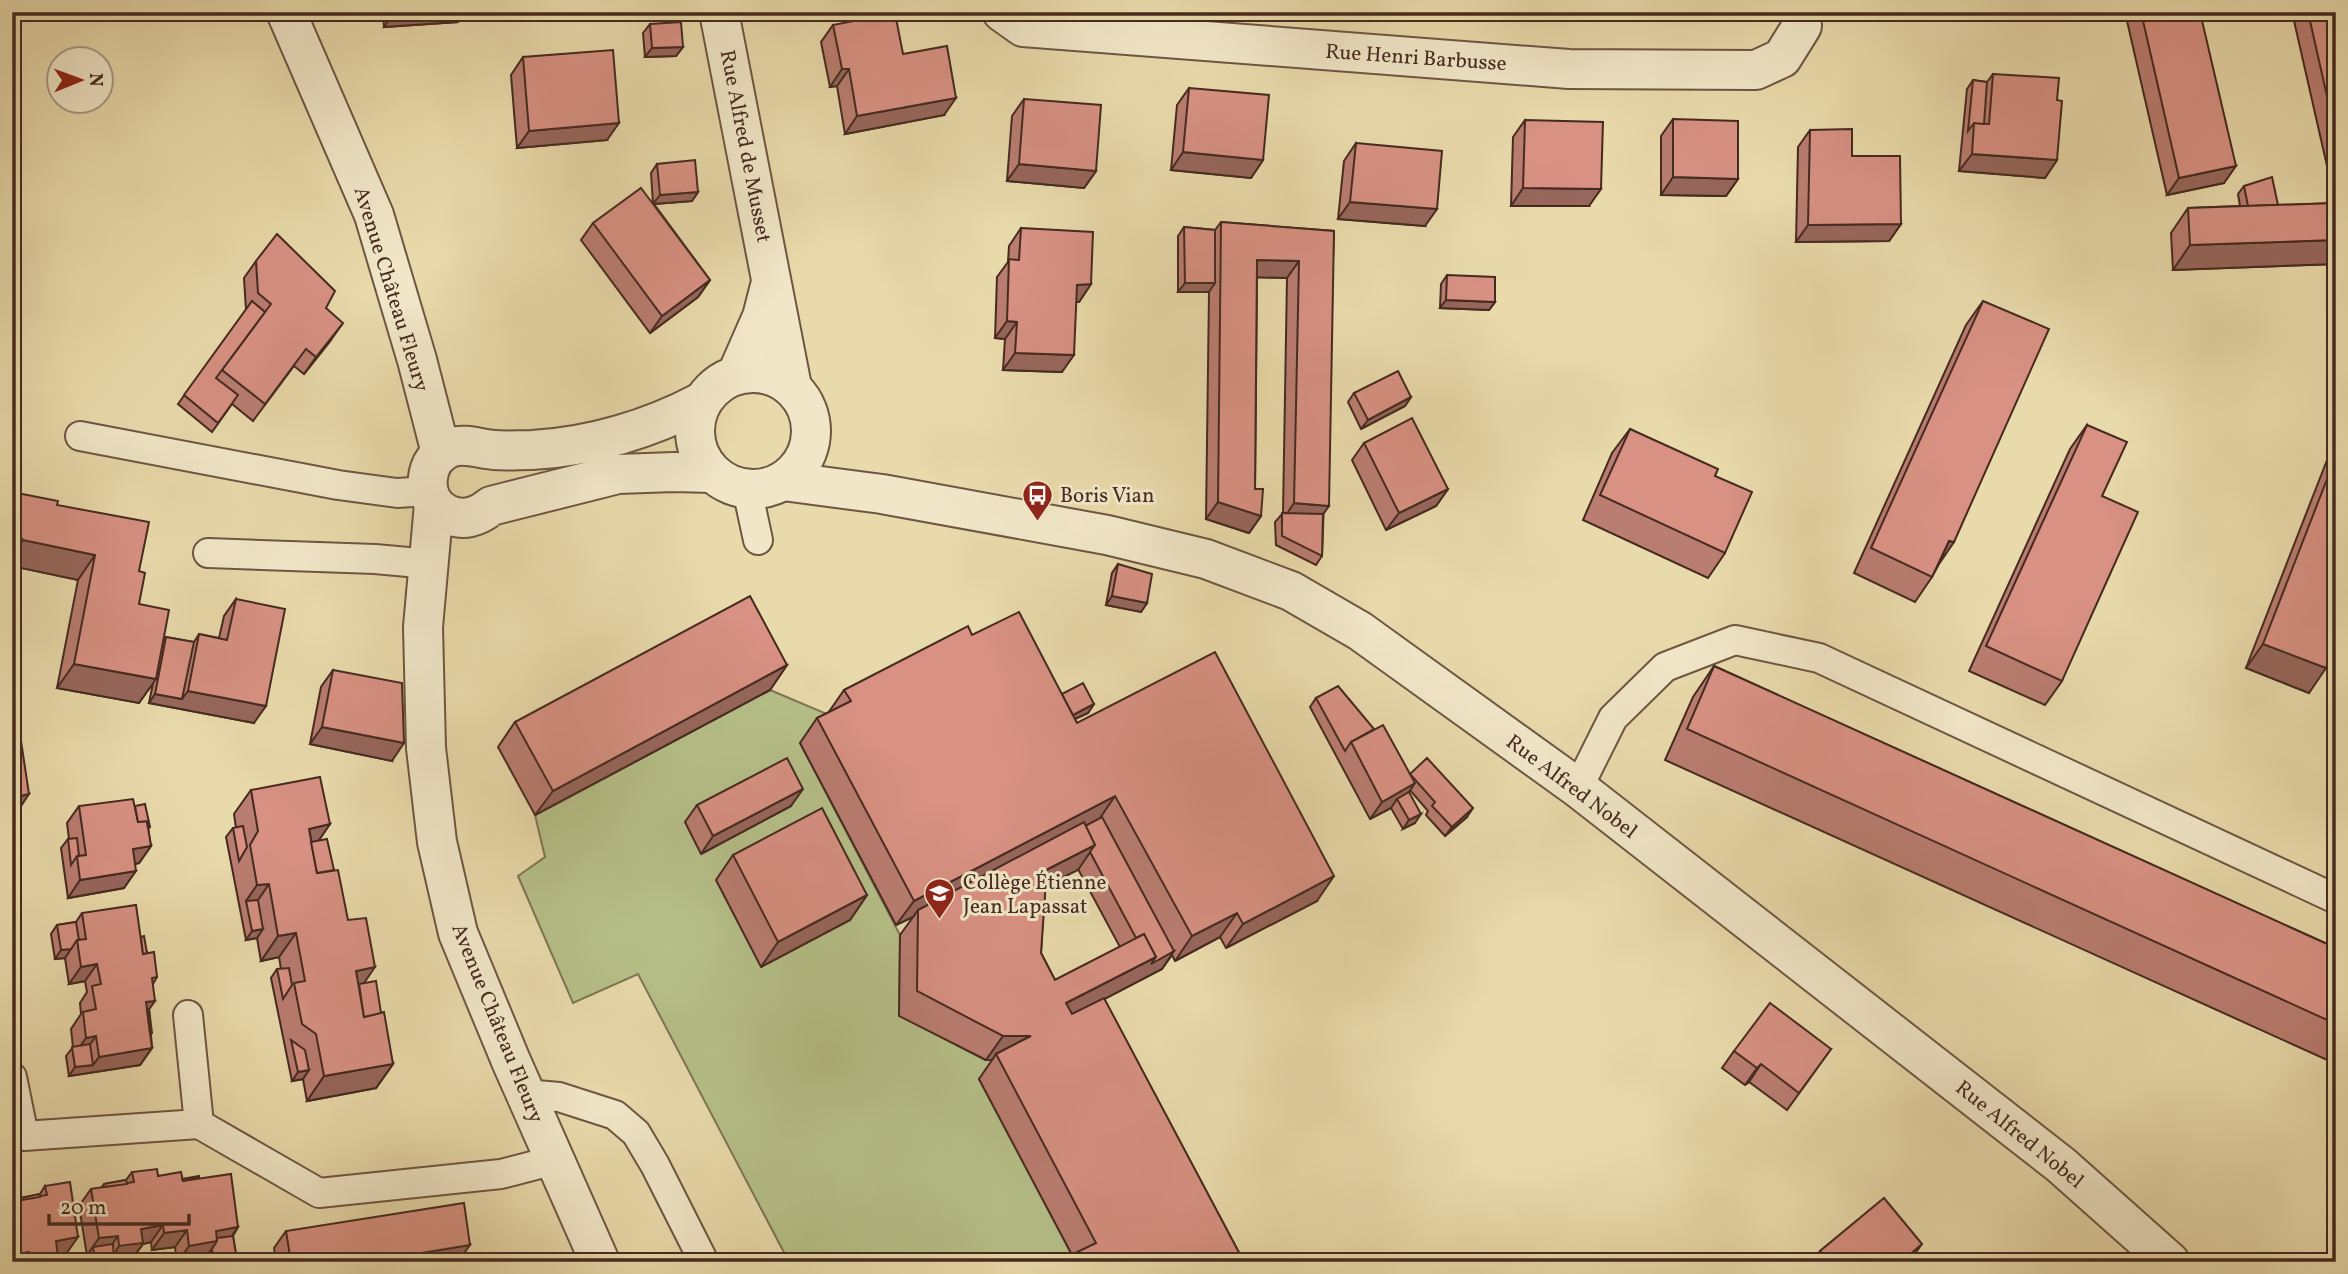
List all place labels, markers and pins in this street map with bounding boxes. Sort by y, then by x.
bus stop icon: Boris Vian [1020,478,1054,522]
place label: Boris Vian [1060,482,1155,511]
place label: Collège Étienne Jean Lapassat [963,869,1106,922]
school or university icon: Collège Étienne Jean Lapassat [923,877,957,921]

